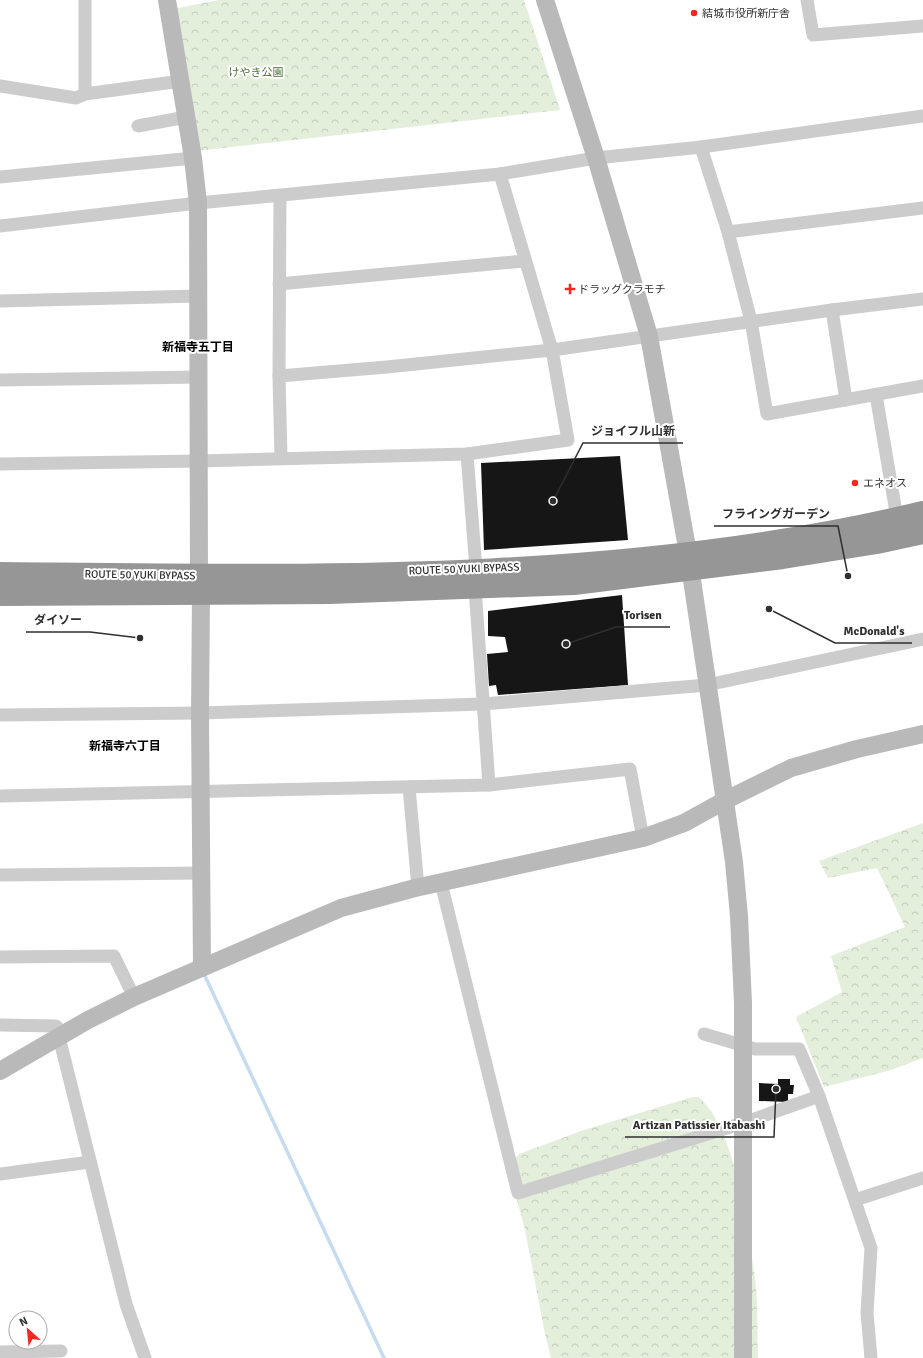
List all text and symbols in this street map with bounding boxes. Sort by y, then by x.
place label: 結城市役所新庁舎 [702,7,790,20]
marker: 結城市役所新庁舎 [689,8,699,18]
park label: けやき公園 [229,66,284,79]
place label: ドラッグクラモチ [578,283,666,296]
marker: ドラッグクラモチ [565,284,575,294]
district label: 新福寺五丁目 [162,340,234,355]
callout: ジョイフル山新 [583,419,683,443]
text: ジョイフル山新 [591,424,675,439]
place label: エネオス [863,477,907,490]
marker: エネオス [850,478,860,488]
callout: フライングガーデン [714,502,838,526]
text: フライングガーデン [722,507,830,522]
street label: ROUTE 50 YUKI BYPASS [408,561,520,577]
street label: ROUTE 50 YUKI BYPASS [84,568,196,582]
callout: Torisen [616,603,670,627]
callout: ダイソー [26,608,90,632]
text: Torisen [624,608,662,623]
text: ダイソー [34,613,82,628]
callout: McDonald's [835,619,912,643]
text: McDonald's [844,624,905,639]
district label: 新福寺六丁目 [89,739,161,754]
callout: Artizan Patissier Itabashi [625,1113,774,1137]
text: Artizan Patissier Itabashi [633,1118,765,1133]
north arrow [8,1310,48,1350]
text: N [17,1314,30,1329]

